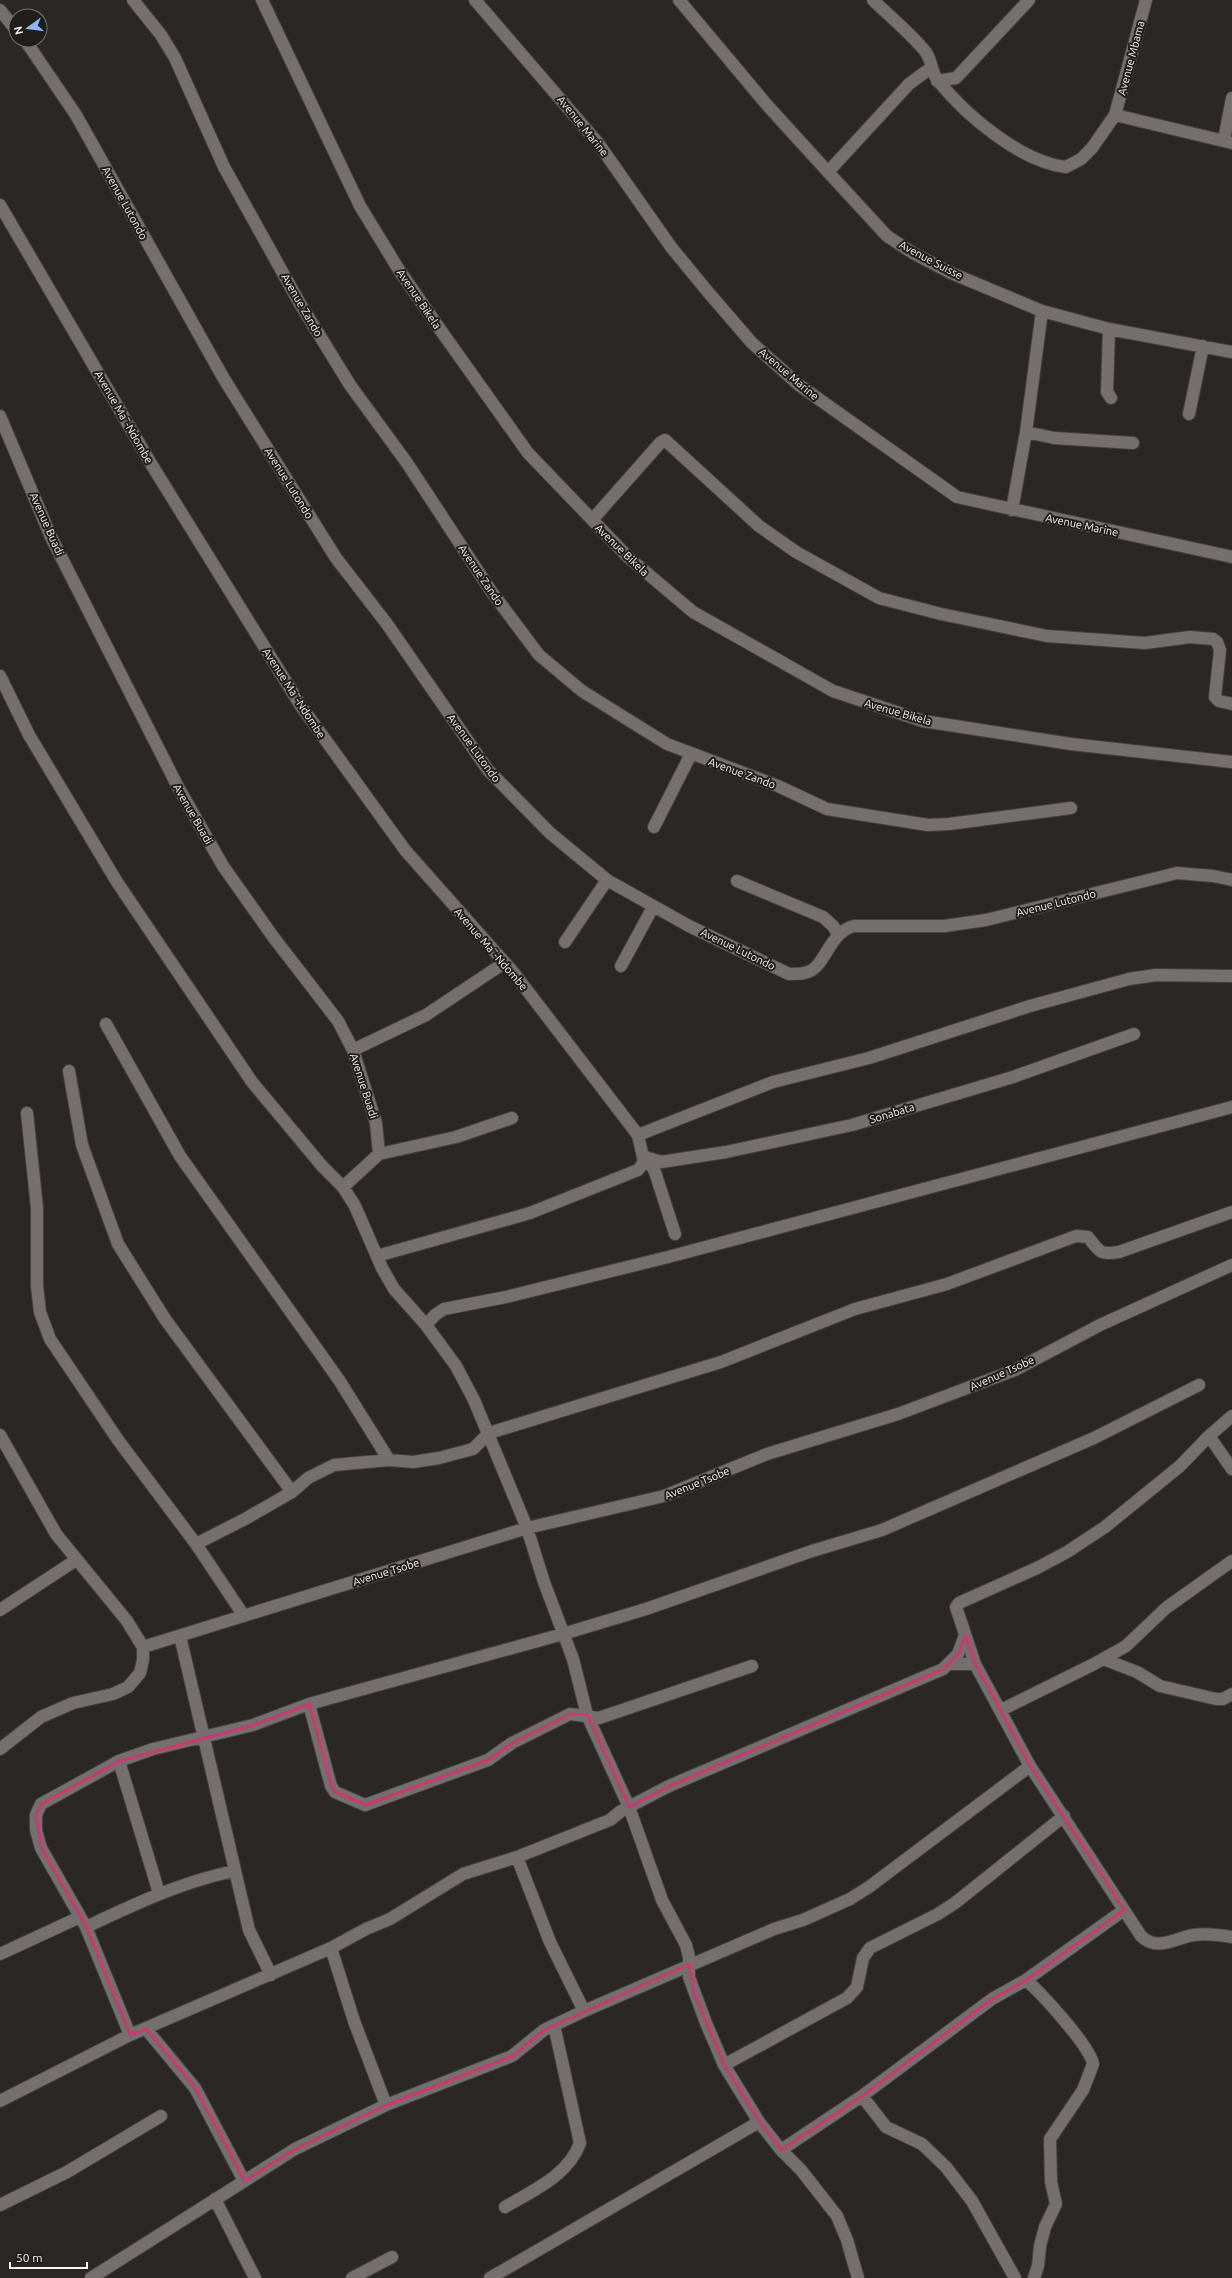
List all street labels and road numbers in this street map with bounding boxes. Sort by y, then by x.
street label: Avenue Mbama [1115,20,1147,96]
street label: Avenue Marine [555,93,611,159]
street label: Avenue Lutondo [100,165,150,241]
street label: Avenue Suisse [897,238,965,282]
street label: Avenue Bikela [395,267,443,331]
street label: Avenue Zando [279,271,325,339]
street label: Avenue Marine [757,346,821,402]
street label: Avenue Ma¨-Ndombe [93,369,155,465]
street label: Avenue Lutondo [262,445,316,521]
street label: Avenue Buadi [28,491,66,557]
street label: Avenue Marine [1045,511,1119,539]
street label: Avenue Bikela [593,522,651,578]
street label: Avenue Zando [456,542,506,608]
street label: Avenue Ma¨-Ndombe [260,646,328,740]
street label: Avenue Bikela [863,697,933,727]
street label: Avenue Lutondo [445,712,503,784]
street label: Avenue Zando [707,755,777,791]
street label: Avenue Buadi [171,782,215,846]
street label: Avenue Lutondo [1015,887,1097,919]
street label: Avenue Ma¨-Ndombe [452,905,530,993]
street label: Avenue Lutondo [699,926,777,972]
street label: Avenue Buadi [348,1052,380,1120]
street label: Sonabata [868,1101,916,1125]
street label: Avenue Tsobe [968,1353,1036,1393]
street label: Avenue Tsobe [663,1465,731,1501]
street label: Avenue Tsobe [351,1556,421,1588]

